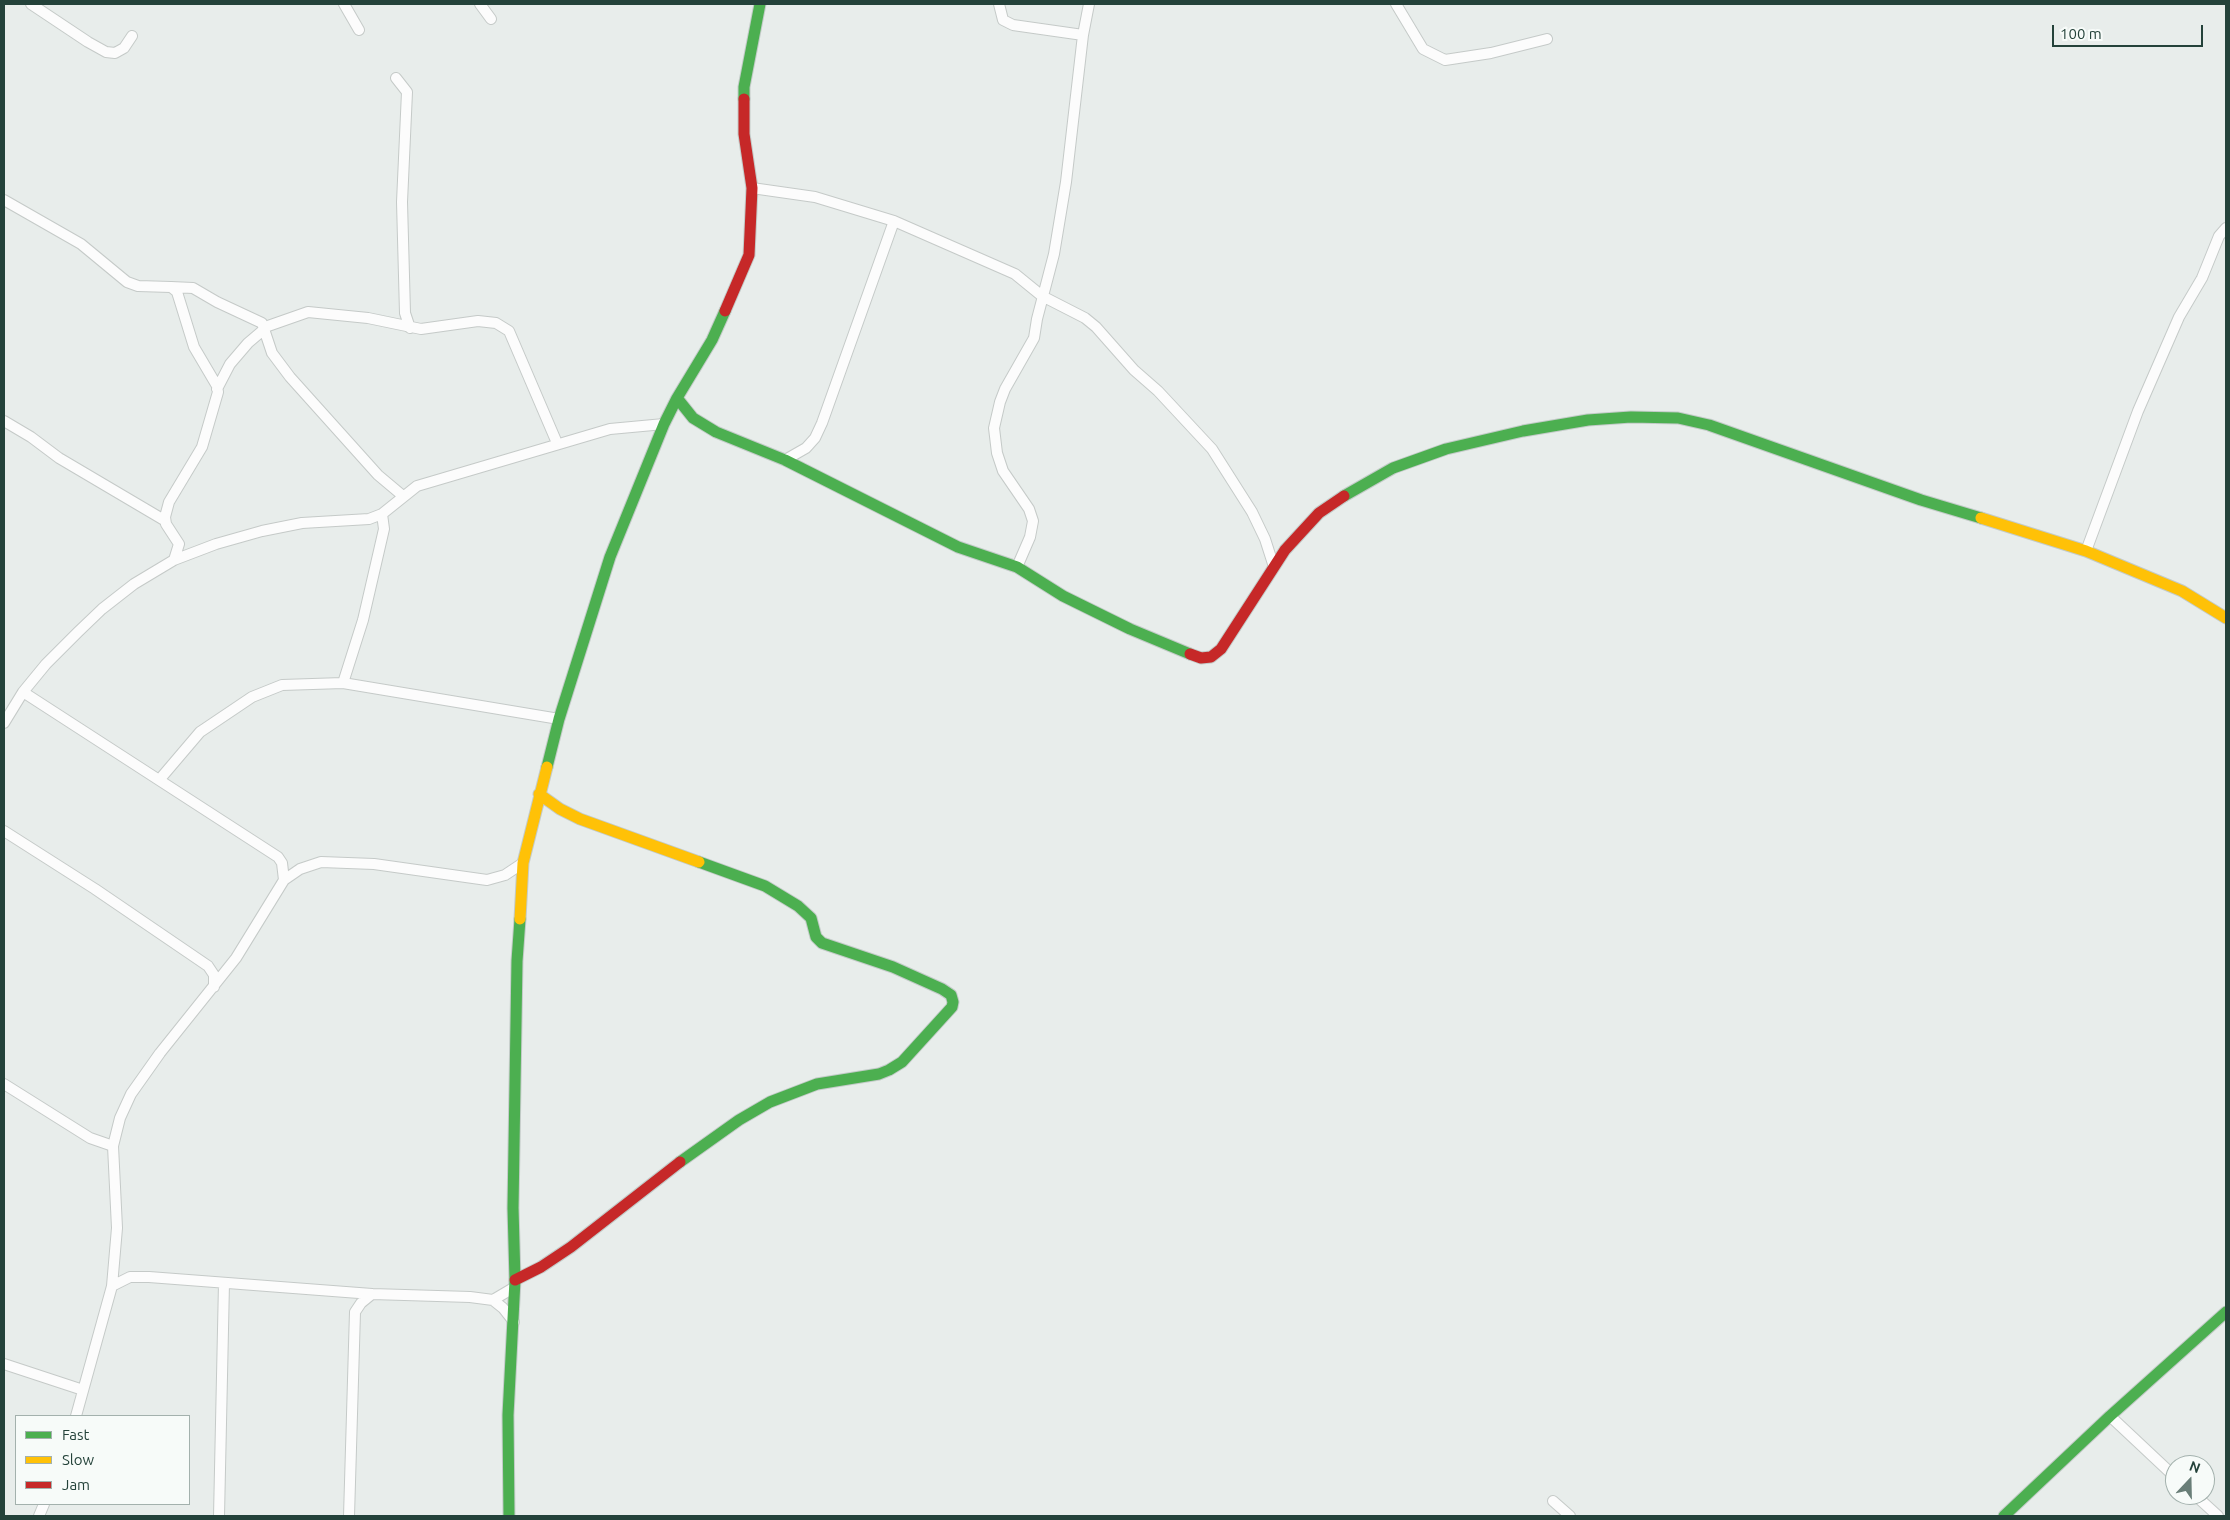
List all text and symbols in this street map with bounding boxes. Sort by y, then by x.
scale bar [2055,15,2206,47]
text: 100 m [2060,25,2102,42]
legend [15,1415,190,1505]
text: Fast [62,1426,89,1443]
text: Slow [62,1451,94,1468]
north arrow [2165,1455,2215,1505]
text: N [2187,1458,2203,1476]
text: Jam [62,1476,90,1493]

